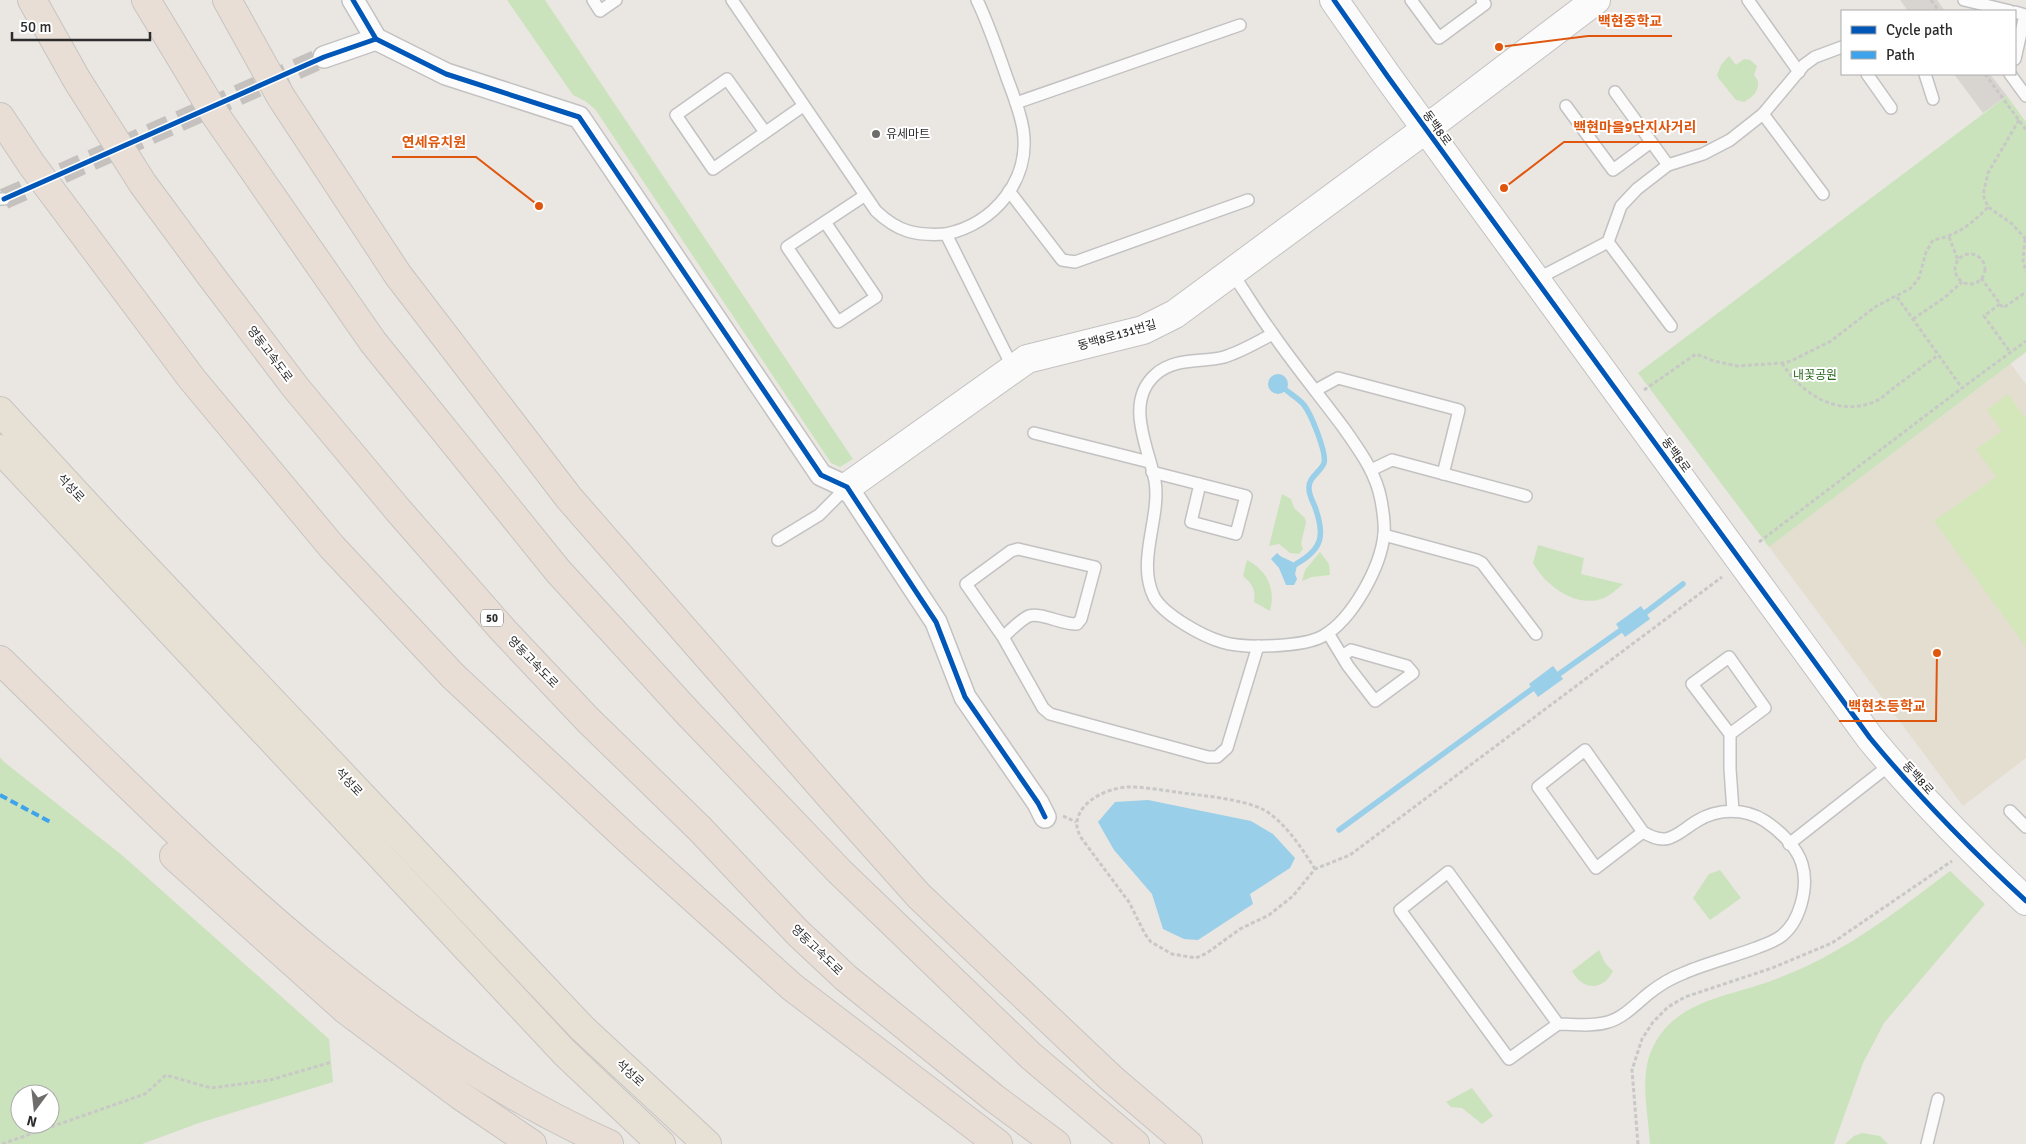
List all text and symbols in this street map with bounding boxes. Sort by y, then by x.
callout: 백현중학교 [1588,7,1672,36]
scale bar [12,10,150,42]
legend [1841,10,2016,75]
text: 백현중학교 [1598,13,1662,30]
text: 50 m [20,18,51,36]
text: Cycle path [1886,21,1953,39]
text: Path [1886,46,1915,64]
street label: 동백8로 [1419,108,1454,149]
callout: 백현마을9단지사거리 [1564,113,1707,142]
text: 백현마을9단지사거리 [1573,119,1697,136]
place label: 유세마트 [886,127,930,142]
callout: 연세유치원 [392,128,476,157]
marker: 유세마트 [870,128,882,140]
text: 연세유치원 [402,134,466,151]
street label: 동백8로131번길 [1076,317,1158,354]
street label: 영동고속도로 [244,323,296,385]
park label: 내꽃공원 [1793,368,1837,383]
street label: 동백8로 [1658,435,1693,476]
street label: 석성로 [54,471,87,506]
road number: 50 [481,610,503,626]
street label: 영동고속도로 [504,633,561,691]
callout: 백현초등학교 [1839,692,1936,721]
text: 백현초등학교 [1848,698,1926,715]
street label: 동백8로 [1899,759,1936,798]
street label: 석성로 [332,765,365,800]
street label: 영동고속도로 [788,922,846,979]
street label: 석성로 [612,1057,647,1090]
north arrow [10,1084,60,1134]
text: N [25,1112,39,1131]

